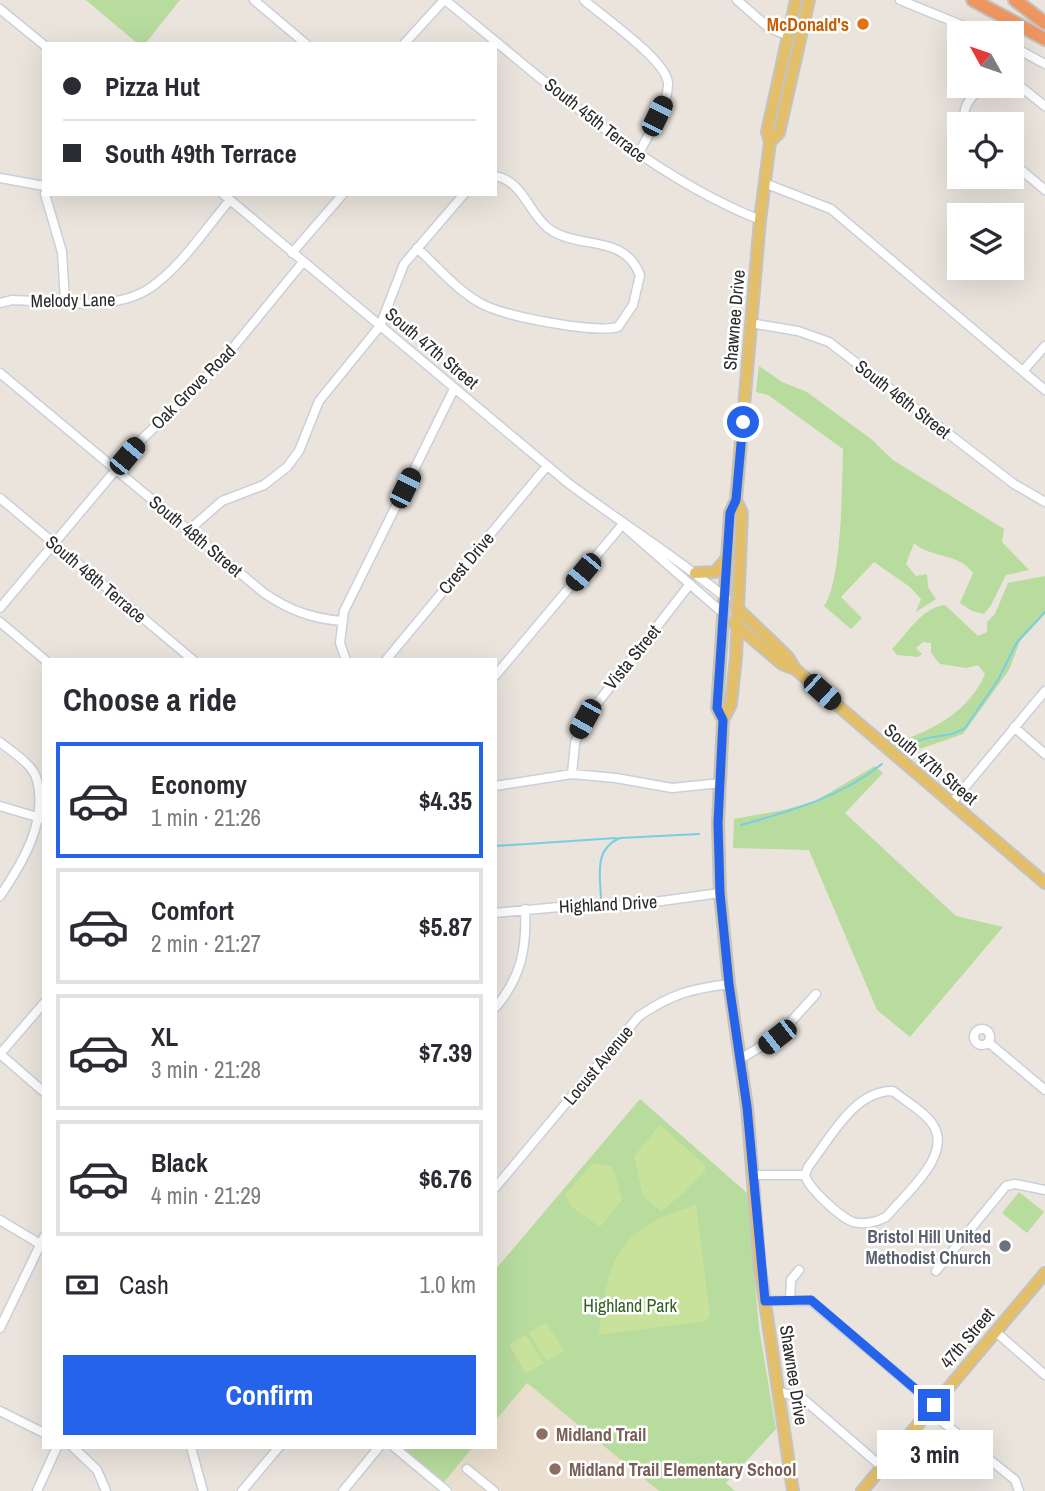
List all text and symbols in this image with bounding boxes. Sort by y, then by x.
place label: McDonald's [767,12,849,37]
marker: McDonald's [855,16,871,32]
north arrow [947,21,1024,98]
map controls [947,21,1024,280]
text: Pizza Hut [105,69,200,104]
street label: South 45th Terrace [539,72,653,168]
car [639,93,676,139]
button: locate [947,112,1024,189]
text: South 49th Terrace [105,136,297,171]
button: layers [947,203,1024,280]
street label: Shawnee Drive [717,269,751,371]
street label: Melody Lane [31,287,115,313]
street label: South 47th Street [380,301,484,395]
street label: Oak Grove Road [145,339,241,435]
street label: South 46th Street [850,354,956,444]
route start [727,406,759,438]
car [106,433,149,479]
car [387,465,424,511]
street label: South 48th Street [144,489,248,583]
street label: Crest Drive [432,526,500,600]
street label: South 48th Terrace [40,529,152,629]
car [562,549,605,595]
street label: Vista Street [598,619,666,695]
car [800,670,845,714]
text: Choose a ride [63,678,237,721]
car [566,696,605,742]
street label: South 47th Street [879,717,983,811]
text: Economy [151,767,247,802]
icon: car [67,769,130,832]
text: $4.35 [419,783,472,818]
text: 1 min · 21:26 [151,802,261,833]
street label: Highland Drive [558,889,658,919]
text: Comfort [151,893,234,928]
icon: car [67,895,130,958]
text: $5.87 [419,909,472,944]
text: 2 min · 21:27 [151,928,261,959]
car [754,1016,801,1058]
text: XL [151,1019,178,1054]
street label: Locust Avenue [557,1020,639,1110]
icon: car [67,1021,130,1084]
text: $7.39 [419,1035,472,1070]
text: 3 min · 21:28 [151,1054,261,1085]
text: Black [151,1145,208,1180]
icon: car [67,1147,130,1210]
text: $6.76 [419,1161,472,1196]
text: 4 min · 21:29 [151,1180,261,1211]
place label: Bristol Hill United Methodist Church [866,1224,991,1270]
marker: Bristol Hill United Methodist Church [997,1238,1013,1254]
icon: cash [63,1266,101,1304]
text: Cash [119,1267,169,1302]
text: 1.0 km [419,1269,476,1300]
park label: Highland Park [583,1293,677,1318]
street label: 47th Street [934,1302,1000,1374]
street label: Shawnee Drive [774,1323,814,1427]
button: Confirm [63,1355,476,1435]
route end [918,1389,950,1421]
place label: Midland Trail [556,1422,646,1447]
marker: Midland Trail [534,1426,550,1442]
callout: 3 min [876,1430,992,1478]
text: 3 min [910,1439,960,1470]
place label: Midland Trail Elementary School [569,1457,796,1482]
marker: Midland Trail Elementary School [547,1461,563,1477]

